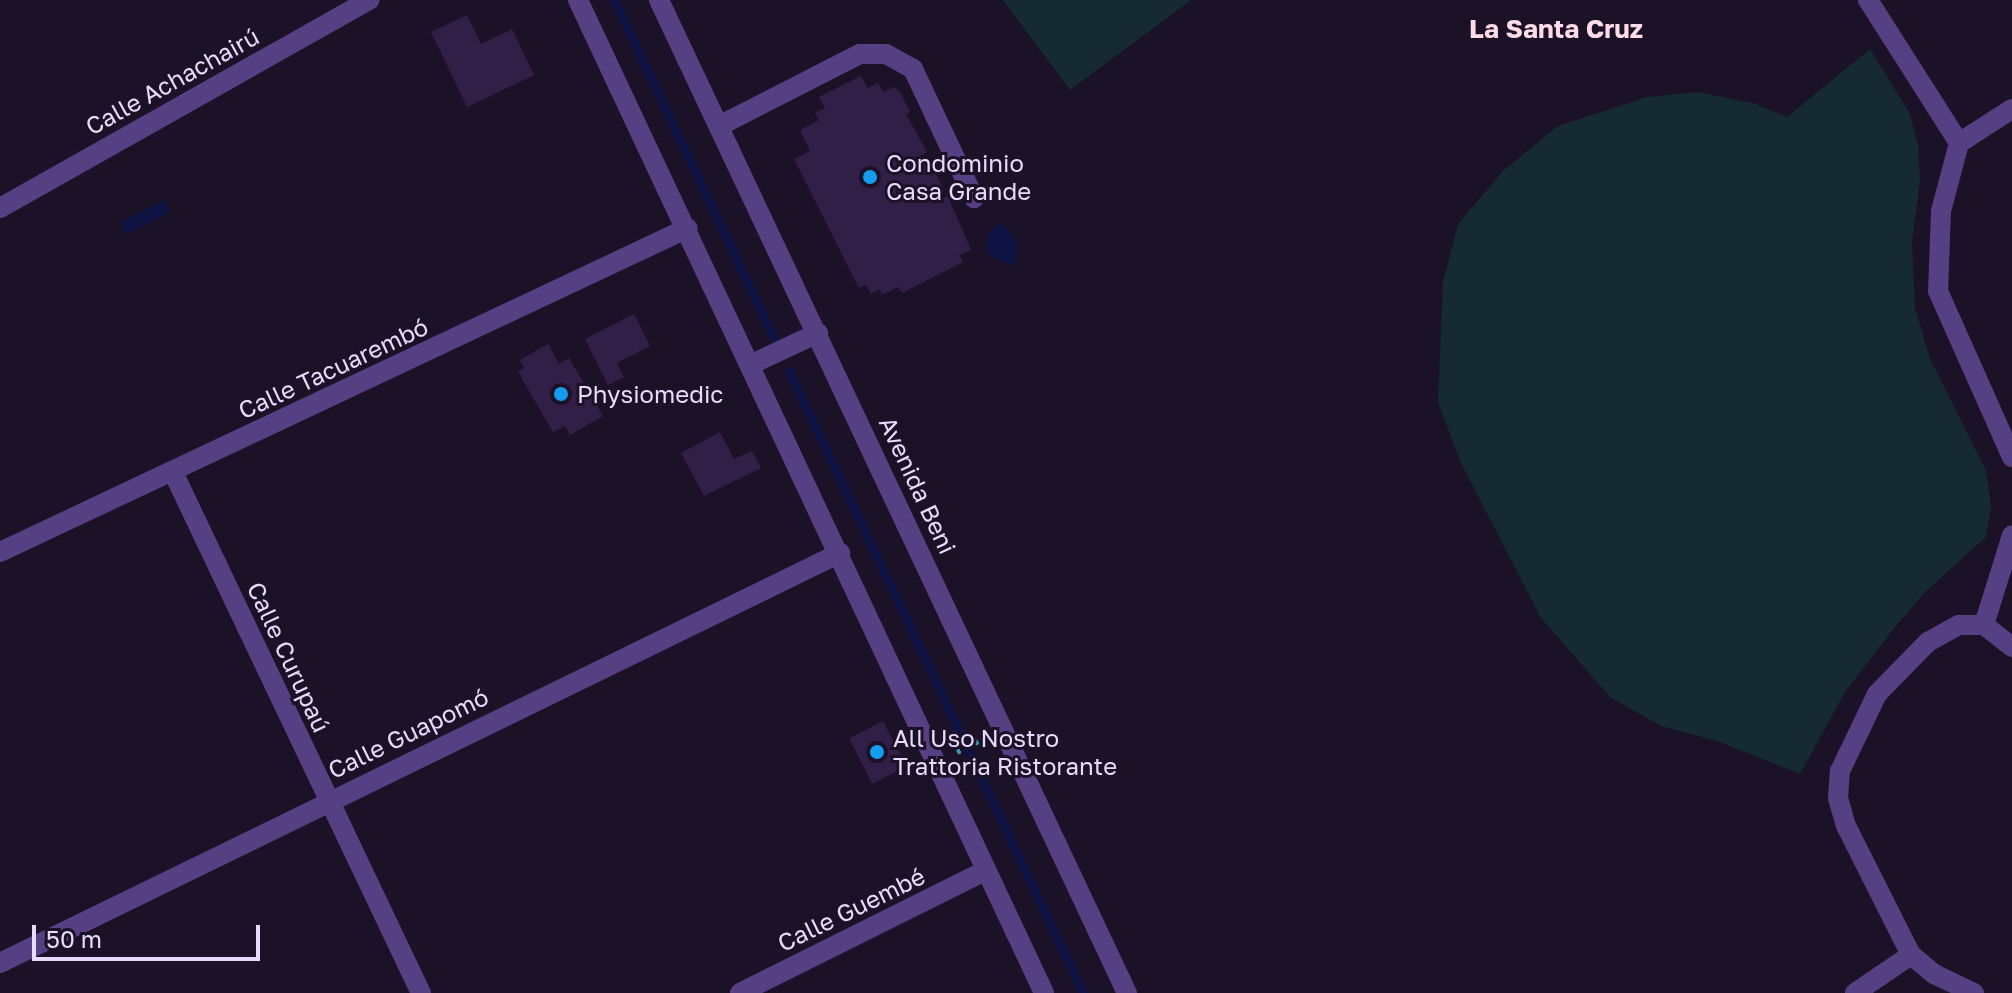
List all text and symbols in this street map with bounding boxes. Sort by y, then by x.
district label: La Santa Cruz [1469,13,1643,45]
street label: Calle Achachairú [80,21,264,141]
place label: Condominio Casa Grande [886,149,1031,205]
marker: Condominio Casa Grande [861,168,879,186]
street label: Calle Tacuarembó [234,311,432,425]
place label: Physiomedic [577,380,723,408]
marker: Physiomedic [552,385,570,403]
street label: Avenida Beni [874,412,962,558]
street label: Calle Curupaú [242,577,336,737]
street label: Calle Guapomó [323,682,493,784]
place label: All Uso Nostro Trattoria Ristorante [893,724,1117,780]
marker: All Uso Nostro Trattoria Ristorante [868,743,886,761]
street label: Calle Guembé [773,861,929,957]
scale bar [36,909,264,959]
text: 50 m [46,924,102,953]

